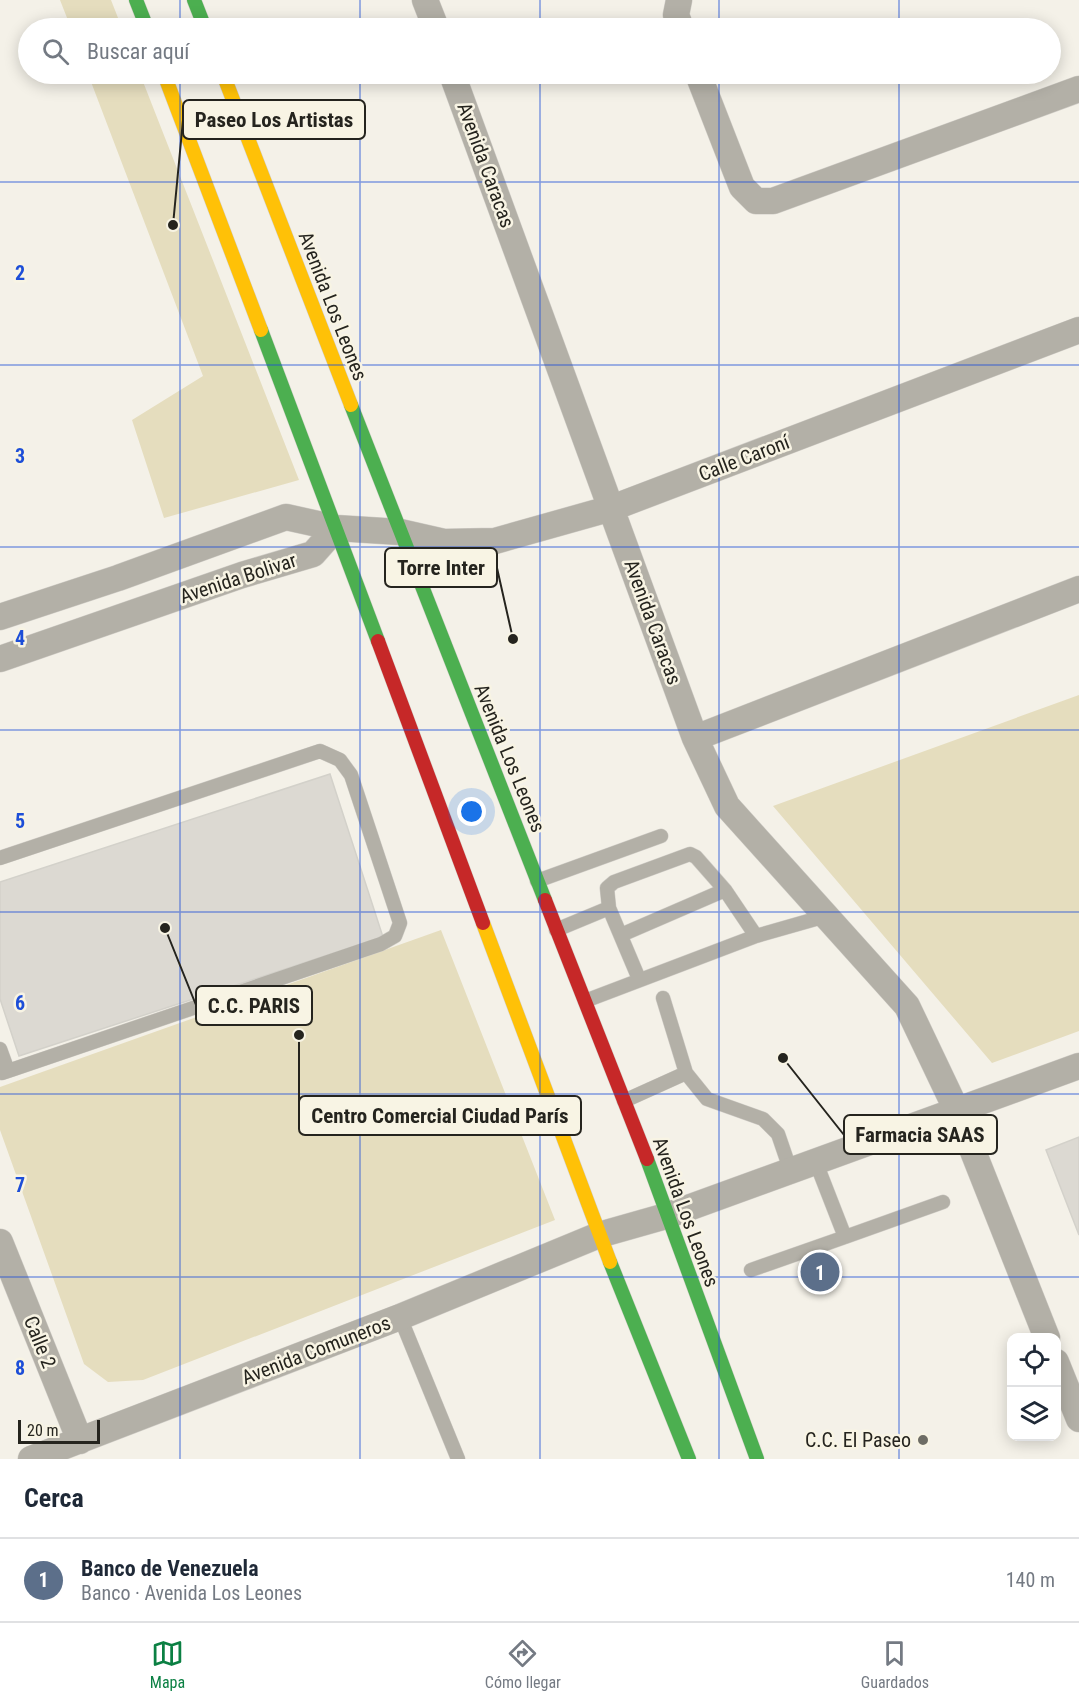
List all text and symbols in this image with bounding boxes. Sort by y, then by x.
search box [18,18,1061,84]
icon: search [39,35,72,68]
text: Buscar aquí [87,39,190,64]
street label: Avenida Caracas [452,99,520,231]
callout: Paseo Los Artistas [183,100,365,139]
text: Paseo Los Artistas [195,108,353,132]
street label: Avenida Los Leones [294,228,372,384]
text: 2 [15,261,25,285]
street label: Calle Caroní [695,429,794,486]
text: 3 [15,444,25,468]
street label: Avenida Bolivar [177,548,299,608]
callout: Torre Inter [385,548,497,587]
text: Torre Inter [397,556,485,580]
street label: Avenida Caracas [619,556,687,688]
text: 4 [15,626,25,650]
street label: Avenida Los Leones [469,680,551,836]
your location [457,797,486,826]
text: 5 [15,809,25,833]
callout: C.C. PARIS [196,986,312,1025]
text: 6 [15,991,25,1015]
text: C.C. PARIS [208,994,300,1018]
callout: Centro Comercial Ciudad París [299,1096,581,1135]
text: Centro Comercial Ciudad París [311,1104,569,1128]
callout: Farmacia SAAS [844,1115,997,1154]
text: Farmacia SAAS [855,1123,985,1147]
street label: Avenida Los Leones [648,1134,724,1290]
text: 7 [15,1173,25,1197]
pin: 1 [800,1250,840,1294]
street label: Avenida Comuneros [238,1311,394,1389]
street label: Calle 2 [19,1312,61,1372]
map controls [1007,1333,1061,1441]
button: locate [1007,1333,1061,1387]
text: 8 [15,1356,25,1380]
button: layers [1007,1387,1061,1441]
scale bar [18,1417,100,1444]
text: 20 m [27,1421,59,1440]
place label: C.C. El Paseo [805,1428,911,1452]
marker: C.C. El Paseo [916,1433,930,1447]
text: Cerca [24,1483,84,1513]
text: Banco de Venezuela [81,1556,259,1581]
text: 1 [38,1568,49,1592]
text: 140 m [1006,1568,1055,1592]
text: Banco · Avenida Los Leones [81,1581,302,1605]
tab: Mapa [150,1637,185,1692]
tab: Cómo llegar [485,1637,561,1692]
tab: Guardados [861,1637,929,1692]

